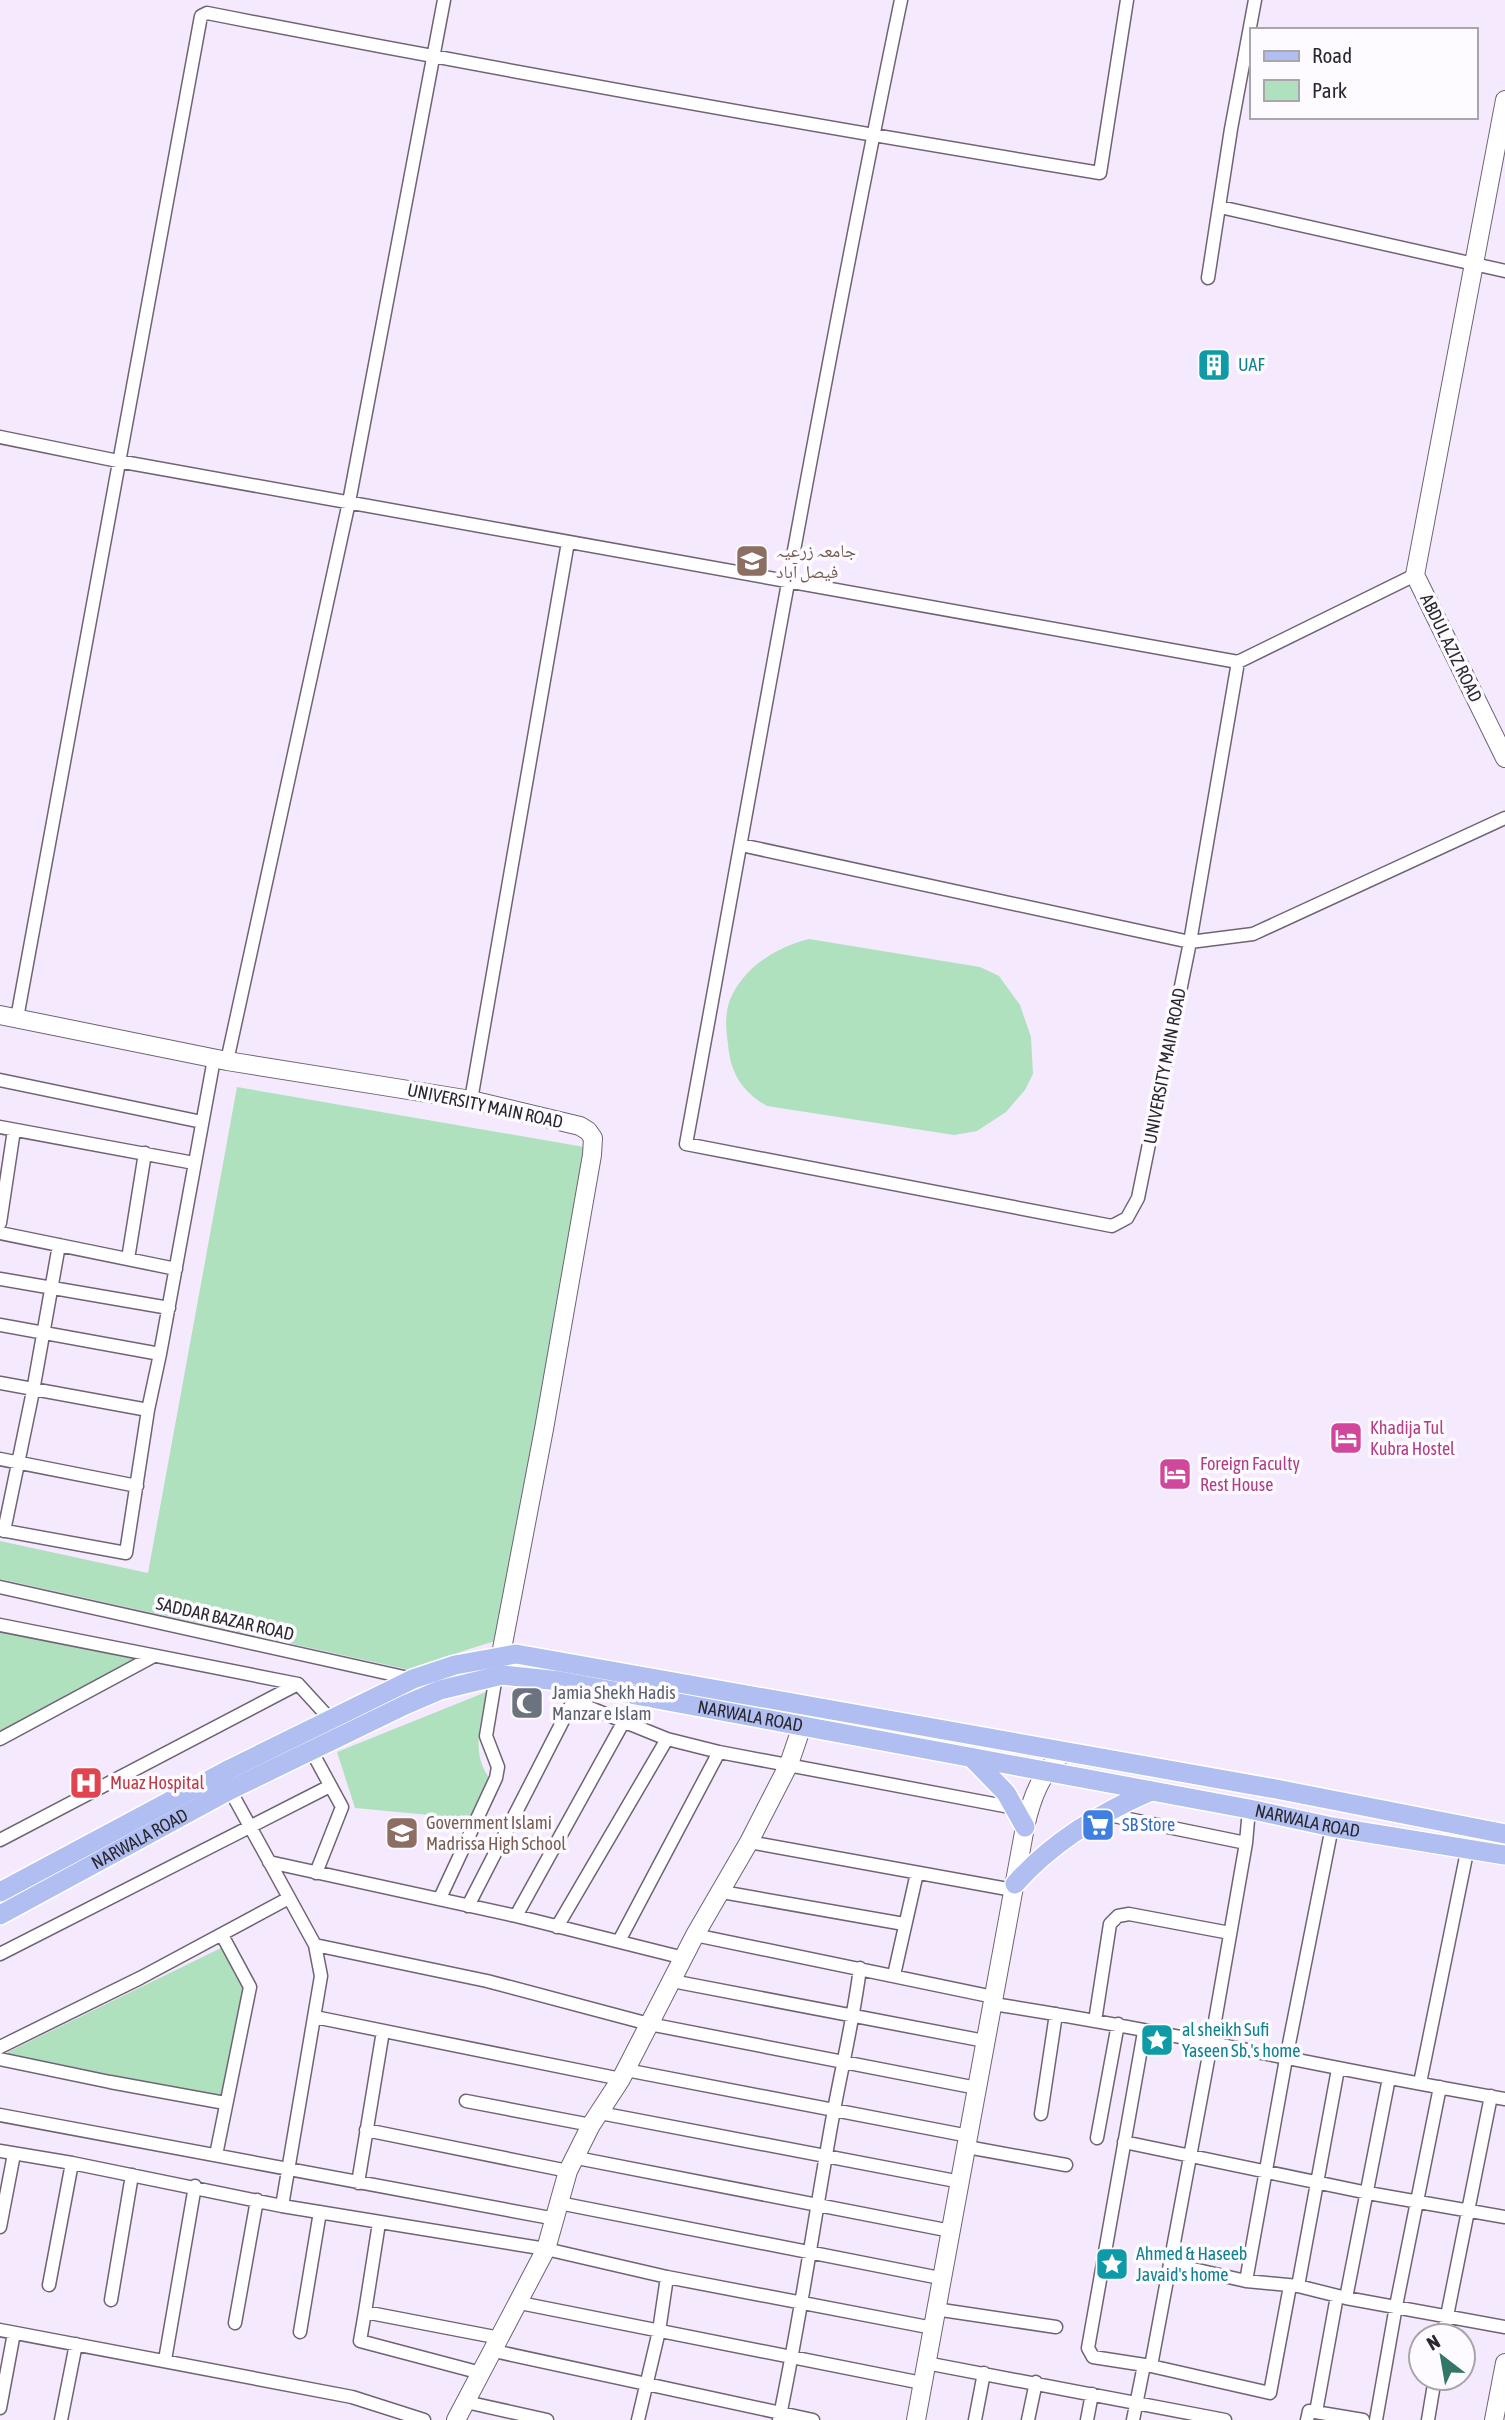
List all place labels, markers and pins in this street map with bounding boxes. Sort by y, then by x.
building icon: UAF [1195,346,1233,384]
place label: UAF [1238,354,1265,375]
place label: جامعہ زرعیہ فیصل آباد [776,540,856,583]
school or university icon: جامعہ زرعیہ فیصل آباد [733,542,771,580]
place label: Khadija Tul Kubra Hostel [1370,1417,1455,1459]
hotel icon: Khadija Tul Kubra Hostel [1327,1419,1365,1457]
place label: Foreign Faculty Rest House [1200,1453,1300,1495]
hotel icon: Foreign Faculty Rest House [1156,1455,1194,1493]
place label: Jamia Shekh Hadis Manzar e Islam [552,1682,676,1724]
mosque icon: Jamia Shekh Hadis Manzar e Islam [508,1684,546,1722]
hospital icon: Muaz Hospital [67,1764,105,1802]
place label: Muaz Hospital [110,1772,205,1793]
supermarket icon: SB Store [1079,1806,1117,1844]
place label: Government Islami Madrissa High School [426,1812,566,1854]
school or university icon: Government Islami Madrissa High School [383,1814,421,1852]
place label: SB Store [1122,1814,1175,1835]
place label: al sheikh Sufi Yaseen Sb.'s home [1182,2019,1301,2061]
place icon: al sheikh Sufi Yaseen Sb.'s home [1138,2021,1176,2059]
place label: Ahmed & Haseeb Javaid's home [1136,2243,1247,2285]
place icon: Ahmed & Haseeb Javaid's home [1093,2245,1131,2283]

